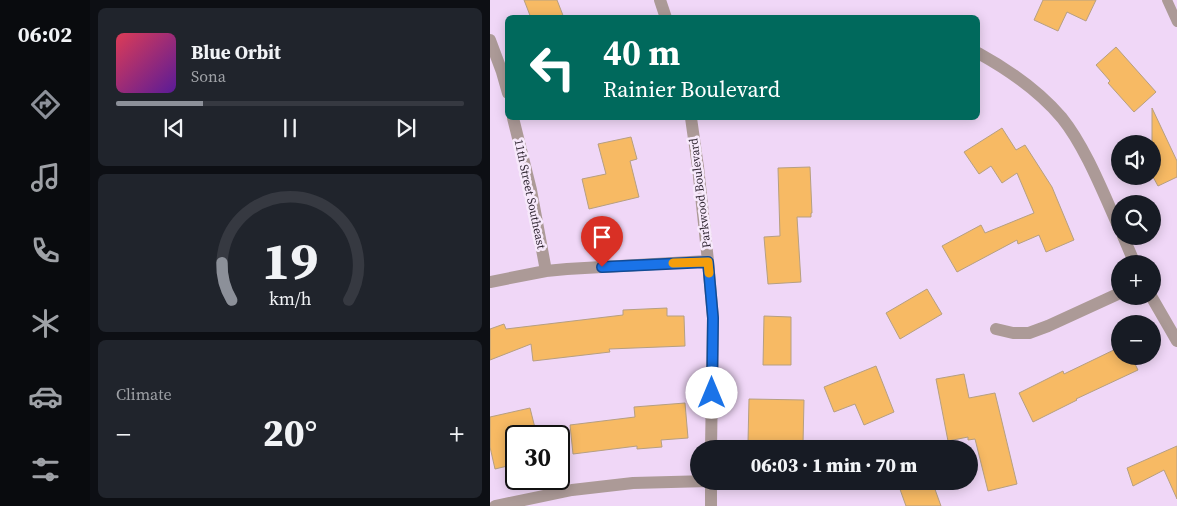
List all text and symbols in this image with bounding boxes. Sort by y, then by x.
text: 06:02 [18,19,72,49]
text: 40 m [603,29,680,77]
icon: left [520,35,585,100]
text: Blue Orbit [191,39,281,65]
text: Sona [191,65,226,87]
text: Rainier Boulevard [603,74,780,104]
icon: directions [28,87,63,122]
icon: previous [160,114,188,142]
icon: pause [276,114,304,142]
icon: next [392,114,420,142]
map controls [1111,135,1161,365]
button: sound [1111,135,1161,185]
street label: Parkwood Boulevard [685,137,715,249]
street label: 11th Street Southeast [511,138,549,250]
icon: music [28,160,63,195]
button: search [1111,195,1161,245]
pin [581,216,623,267]
icon: arrive [588,223,616,251]
text: 19 [262,225,318,296]
icon: phone [28,233,63,268]
button: + [1111,255,1161,305]
text: km/h [269,286,312,311]
icon: climate [28,306,63,341]
button: − [1111,315,1161,365]
position arrow [685,366,737,418]
icon: car [28,379,63,414]
text: Climate [116,383,172,405]
text: 20° [263,407,317,459]
text: − [116,415,131,453]
text: + [449,415,464,453]
speed limit sign: 30 [505,425,570,490]
icon: filters [28,452,63,487]
text: 06:03 · 1 min · 70 m [751,452,917,478]

